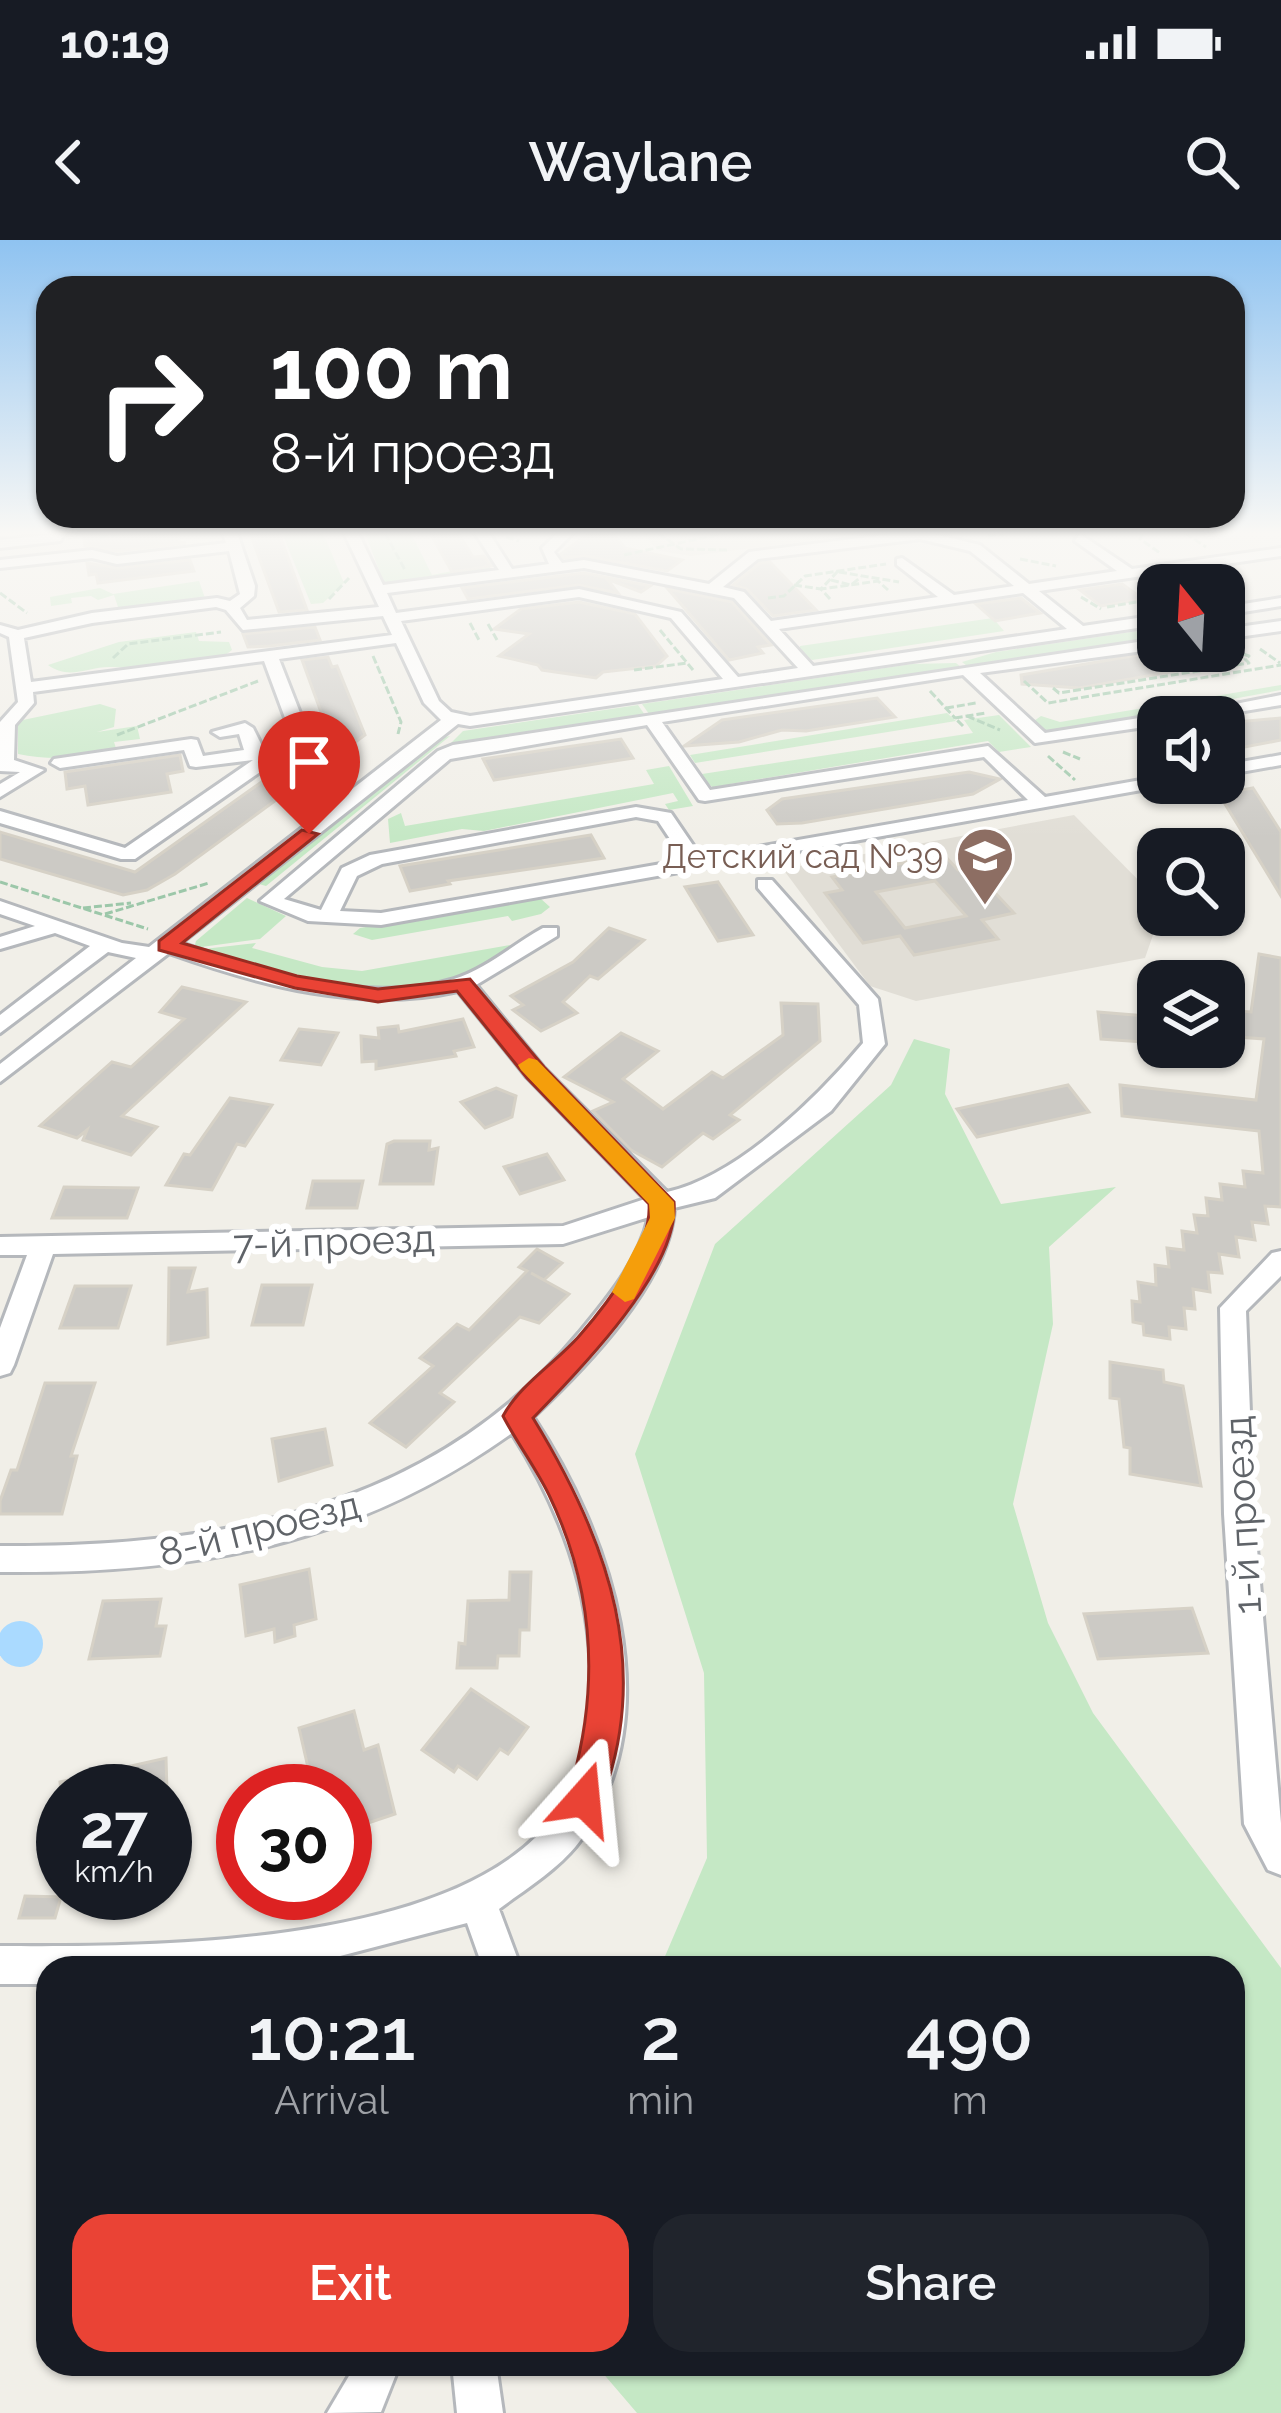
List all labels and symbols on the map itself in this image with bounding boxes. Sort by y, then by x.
north arrow [1137,564,1245,672]
pin [258,711,360,834]
school or university icon: Детский сад №39 [954,825,1016,907]
place label: Детский сад №39 [662,837,943,876]
street label: 7-й проезд [232,1214,436,1268]
street label: 1-й проезд [1214,1415,1270,1615]
street label: 8-й проезд [154,1481,364,1575]
position arrow [521,1736,647,1862]
speed limit sign: 30 [216,1764,372,1920]

